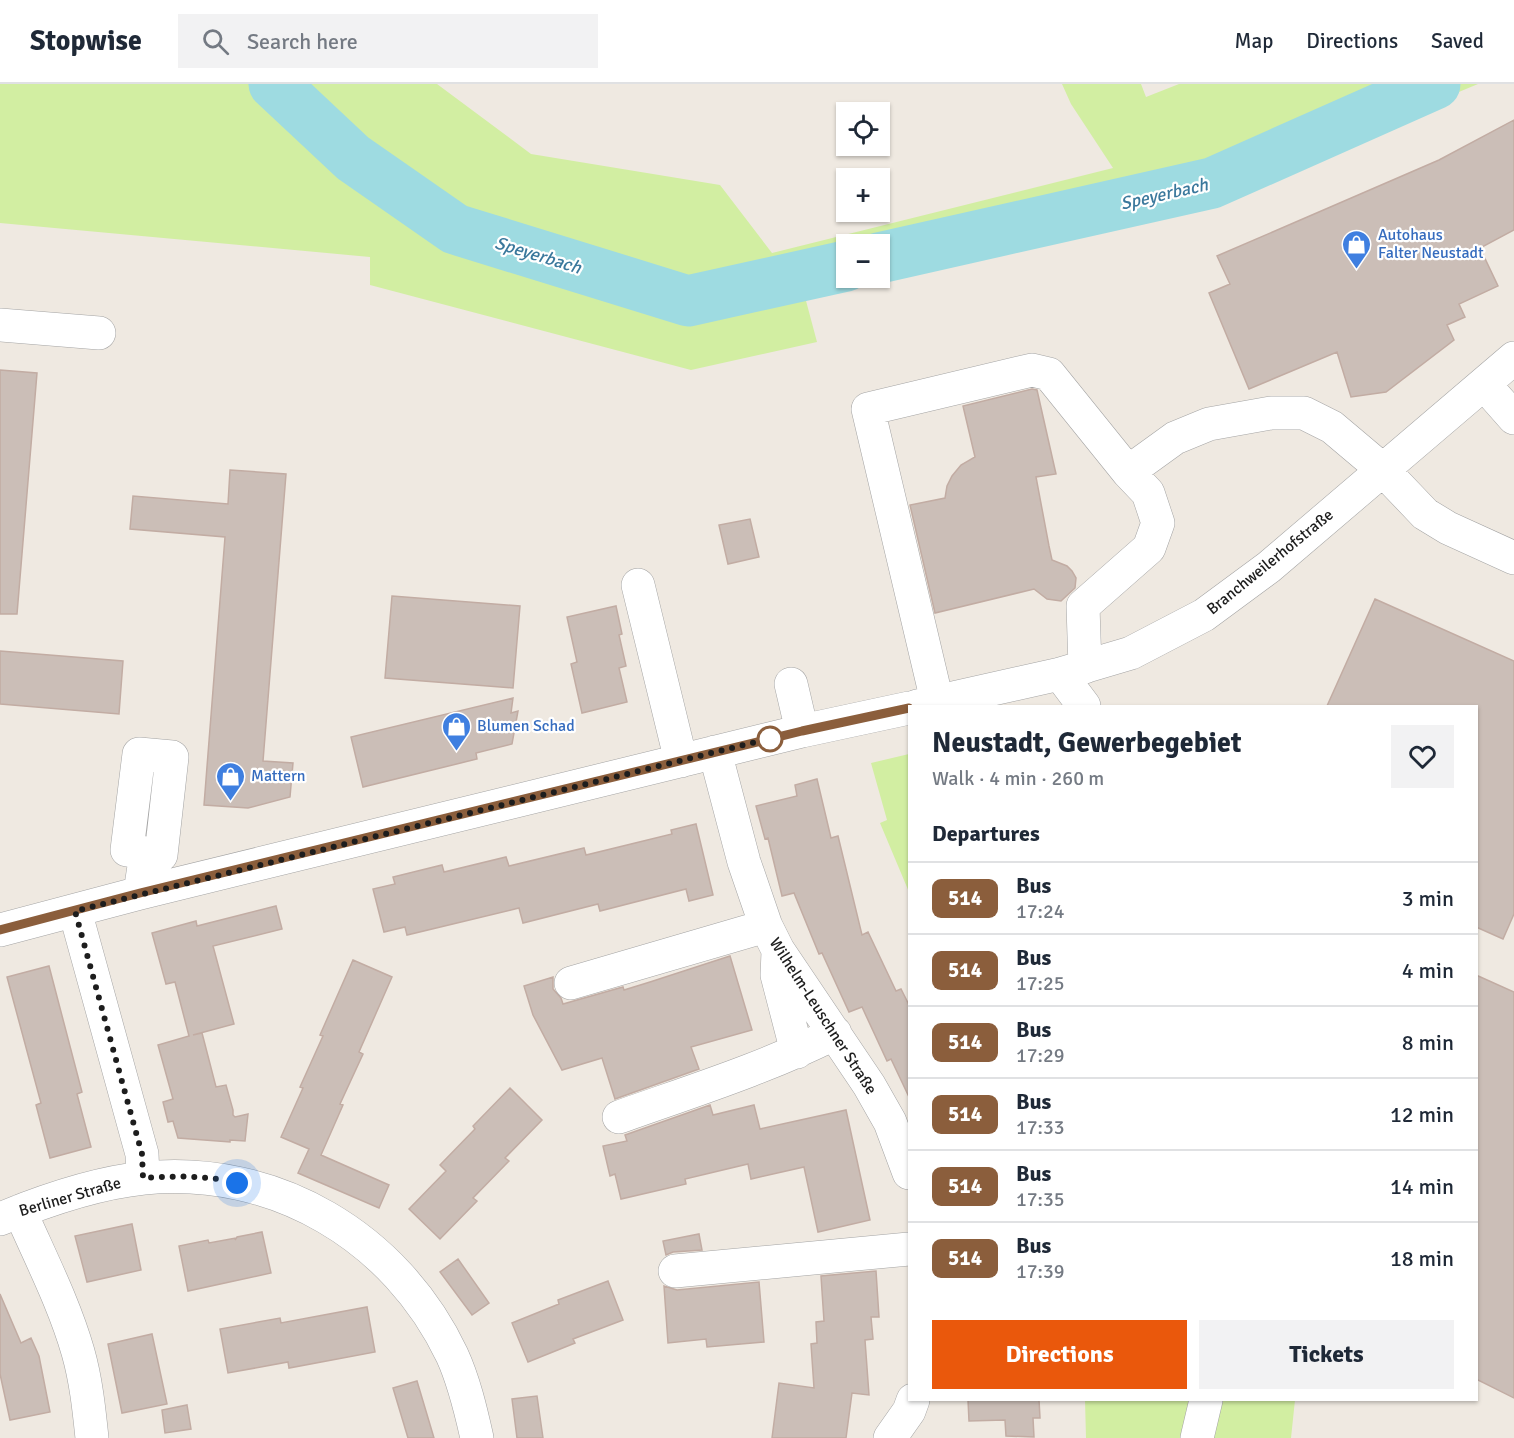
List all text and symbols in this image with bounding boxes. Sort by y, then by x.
search box [178,14,598,68]
text: Stopwise [30,24,142,58]
icon: search [199,25,232,58]
text: Search here [247,28,358,55]
text: Map [1235,28,1273,54]
text: Directions [1306,28,1398,54]
text: Saved [1431,28,1484,54]
map controls [836,102,890,288]
button: locate [836,102,890,156]
button: + [836,168,890,222]
water label: Speyerbach [1118,173,1211,215]
place label: Autohaus Falter Neustadt [1378,225,1484,263]
shop icon: Autohaus Falter Neustadt [1341,228,1373,270]
water label: Speyerbach [492,231,585,279]
button: − [836,234,890,288]
street label: Branchweilerhofstraße [1203,505,1337,619]
shop icon: Blumen Schad [440,710,472,752]
place label: Blumen Schad [477,716,575,736]
button: heart [1391,725,1454,788]
unlabelled marker [757,726,783,752]
text: Neustadt, Gewerbegebiet [932,726,1241,760]
shop icon: Mattern [214,760,246,802]
place label: Mattern [251,766,306,786]
text: Walk · 4 min · 260 m [932,766,1104,791]
text: Departures [932,820,1040,847]
text: Bus [1016,872,1051,899]
text: 514 [948,885,982,911]
text: 3 min [1402,885,1454,912]
text: 17:24 [1016,899,1065,924]
street label: Wilhelm-Leuschner Straße [765,934,881,1098]
text: Bus [1016,944,1051,971]
text: 514 [948,957,982,983]
text: 4 min [1402,957,1454,984]
text: 17:25 [1016,971,1065,996]
text: Bus [1016,1016,1051,1043]
text: 514 [948,1029,982,1055]
text: 8 min [1402,1029,1454,1056]
text: 17:29 [1016,1043,1065,1068]
text: Bus [1016,1088,1051,1115]
text: 514 [948,1101,982,1127]
text: 12 min [1390,1101,1454,1128]
text: 17:33 [1016,1115,1065,1140]
text: Bus [1016,1160,1051,1187]
your location [222,1168,252,1198]
street label: Berliner Straße [17,1173,123,1221]
text: 514 [948,1173,982,1199]
text: 14 min [1390,1173,1454,1200]
text: 17:35 [1016,1187,1065,1212]
text: Bus [1016,1232,1051,1259]
text: 514 [948,1245,982,1271]
text: 18 min [1390,1245,1454,1272]
text: 17:39 [1016,1259,1065,1284]
button: Directions [932,1320,1187,1389]
button: Tickets [1199,1320,1454,1389]

